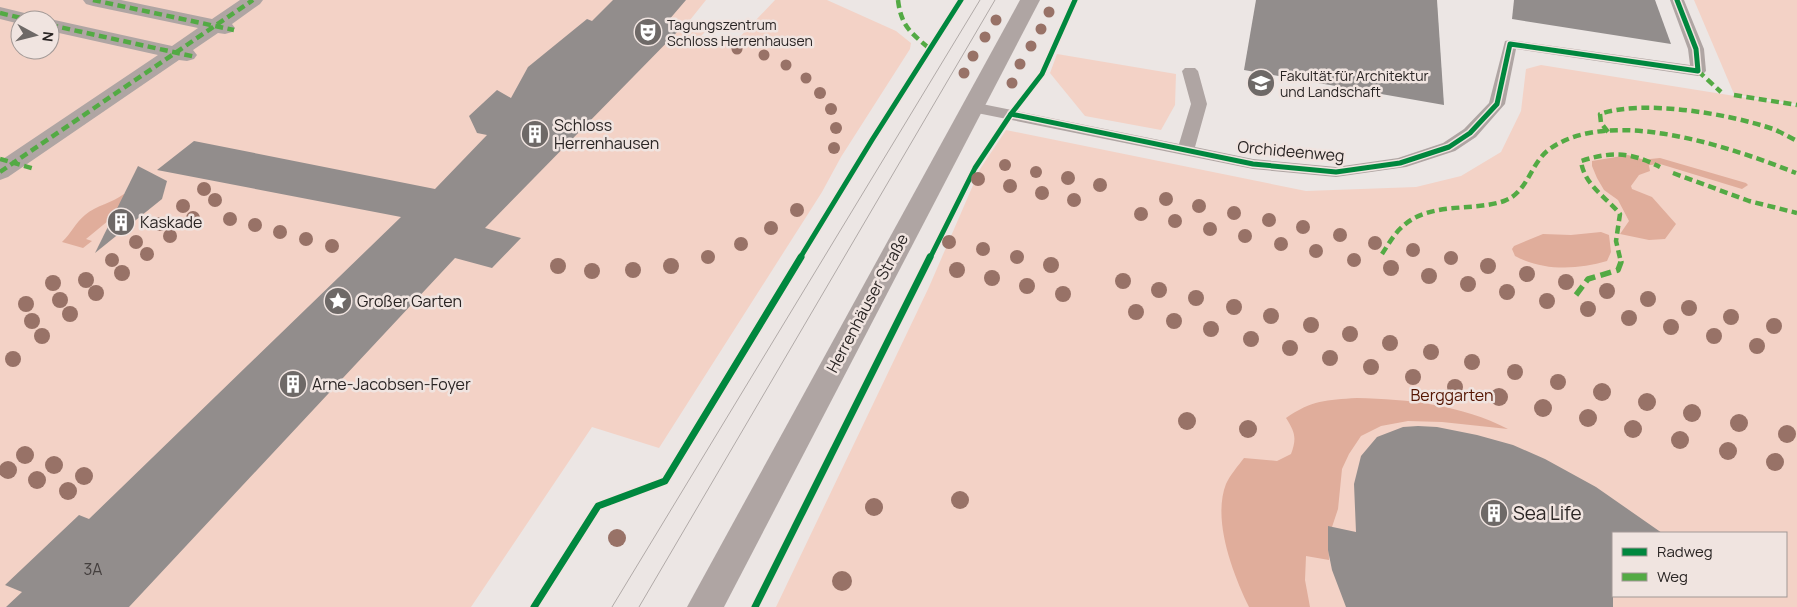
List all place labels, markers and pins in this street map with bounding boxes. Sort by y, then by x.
place label: Tagungszentrum Schloss Herrenhausen [667,15,813,50]
theatre icon: Tagungszentrum Schloss Herrenhausen [633,17,663,47]
place label: Fakultät für Architektur und Landschaft [1280,66,1429,101]
school or university icon: Fakultät für Architektur und Landschaft [1246,68,1276,98]
place label: Schloss Herrenhausen [554,114,659,154]
building icon: Schloss Herrenhausen [520,119,550,149]
building icon: Kaskade [106,207,136,237]
place label: Kaskade [140,211,202,233]
place icon: Großer Garten [323,286,353,316]
place label: Großer Garten [357,290,462,312]
building icon: Arne-Jacobsen-Foyer [278,369,308,399]
place label: Arne-Jacobsen-Foyer [312,373,471,395]
building icon: Sea Life [1479,498,1509,528]
place label: Sea Life [1513,500,1582,526]

